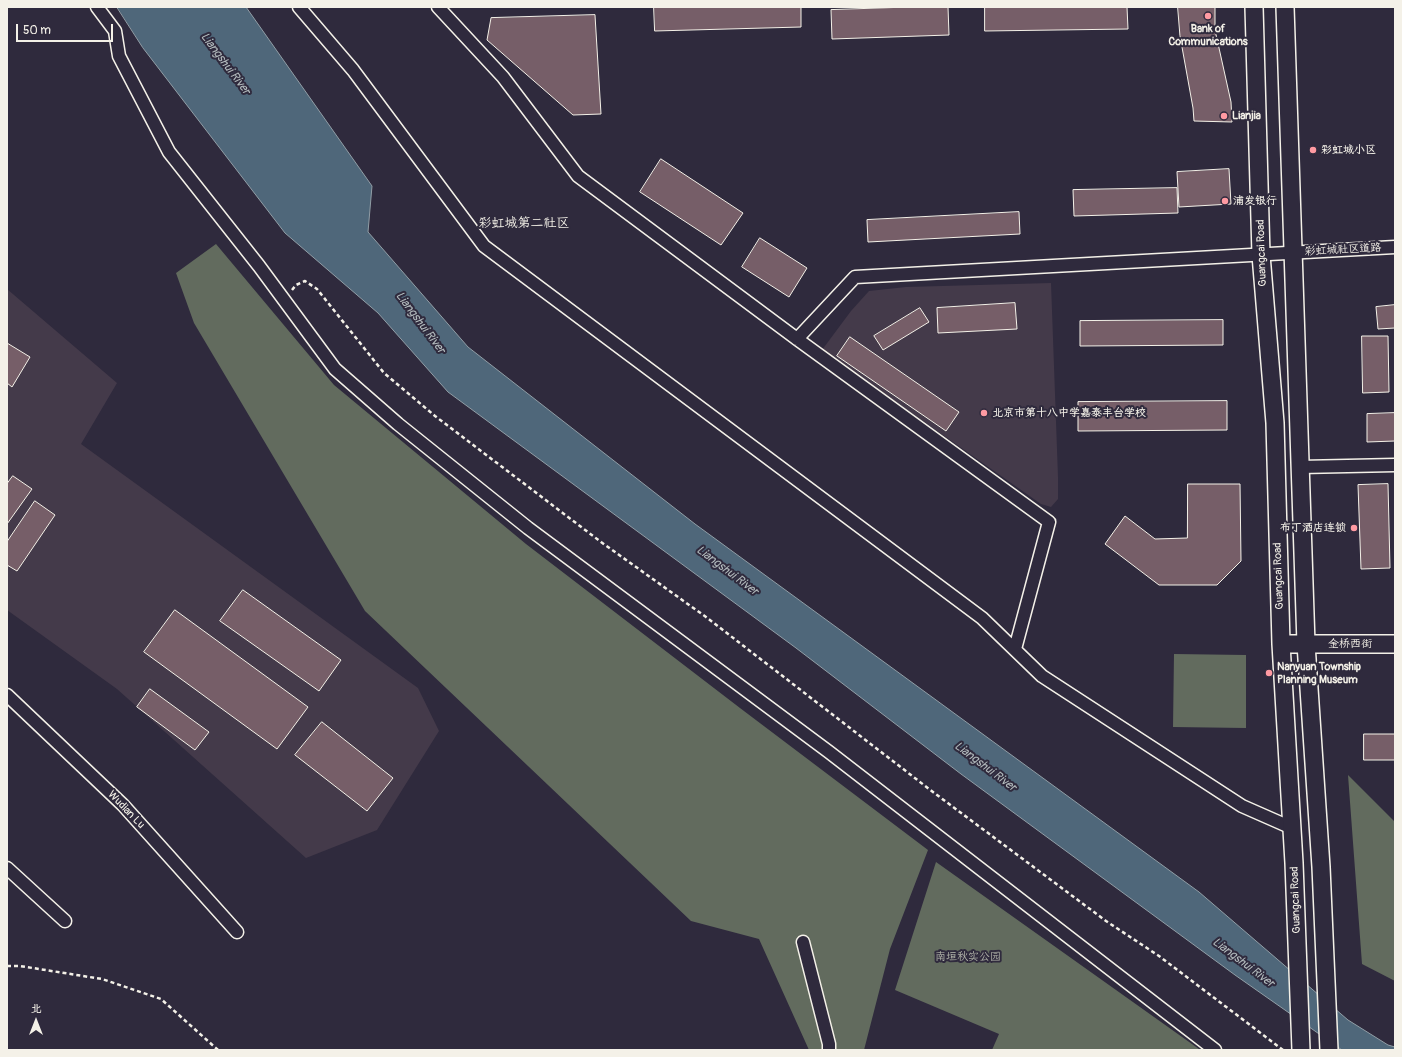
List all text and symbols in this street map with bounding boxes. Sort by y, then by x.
marker: Bank of Communications [1203,11,1213,21]
scale bar [18,16,115,42]
place label: Bank of Communications [1168,22,1248,48]
text: 50 m [23,23,51,38]
water label: Liangshui River [197,30,253,98]
place label: Lianjia [1232,109,1261,123]
marker: Lianjia [1219,111,1229,121]
place label: 彩虹城小区 [1321,143,1376,157]
marker: 彩虹城小区 [1308,145,1318,155]
place label: 浦发银行 [1233,194,1277,208]
marker: 浦发银行 [1220,196,1230,206]
district label: 彩虹城第二社区 [479,216,569,232]
street label: Guangcai Road [1254,219,1270,287]
street label: 彩虹城社区道路 [1304,241,1382,259]
water label: Liangshui River [392,289,448,357]
place label: 北京市第十八中学嘉泰丰台学校 [992,406,1146,420]
marker: 北京市第十八中学嘉泰丰台学校 [979,408,989,418]
place label: 布丁酒店连锁 [1280,521,1346,535]
marker: 布丁酒店连锁 [1349,523,1359,533]
street label: Guangcai Road [1271,542,1287,610]
water label: Liangshui River [693,543,761,599]
street label: 金桥西街 [1328,637,1372,651]
place label: Nanyuan Township Planning Museum [1277,660,1361,686]
marker: Nanyuan Township Planning Museum [1264,668,1274,678]
water label: Liangshui River [951,739,1019,795]
street label: Wudian Lu [105,788,147,832]
street label: Guangcai Road [1288,866,1304,934]
water label: Liangshui River [1209,935,1277,991]
park label: 南垣秋实公园 [935,950,1001,964]
north arrow [16,1001,56,1041]
text: 北 [31,1002,42,1015]

